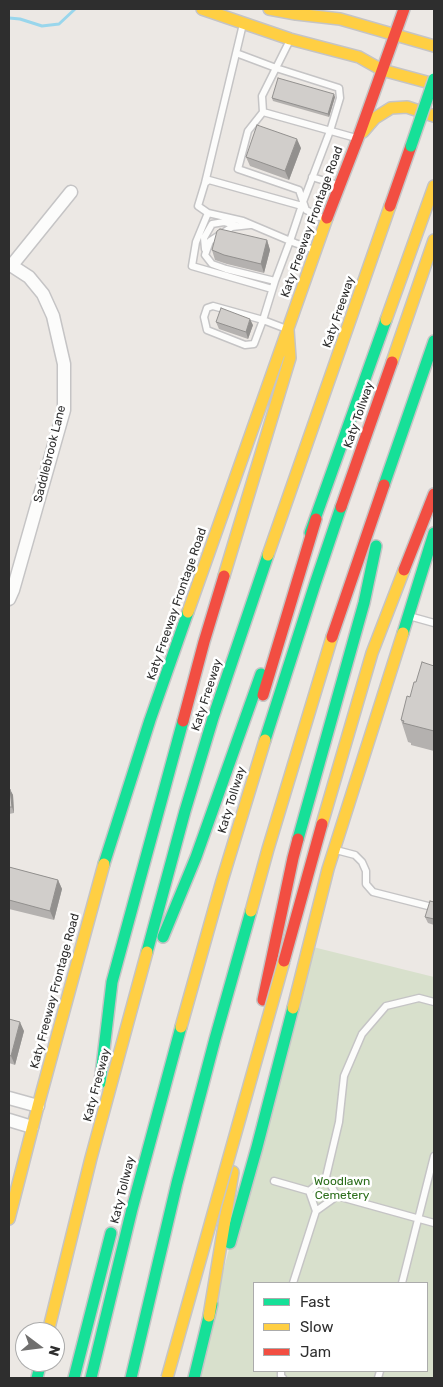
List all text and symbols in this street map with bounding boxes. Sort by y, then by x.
street label: Katy Freeway Frontage Road [278,144,346,300]
street label: Katy Freeway [320,274,358,350]
street label: Katy Tollway [341,380,377,450]
street label: Saddlebrook Lane [31,404,69,504]
street label: Katy Freeway Frontage Road [144,526,210,682]
street label: Katy Freeway [189,657,225,733]
street label: Katy Tollway [215,765,249,835]
street label: Katy Freeway Frontage Road [27,912,83,1070]
street label: Katy Freeway [80,1047,114,1123]
street label: Katy Tollway [108,1155,138,1225]
park label: Woodlawn Cemetery [314,1175,370,1203]
legend [253,1282,428,1372]
text: Fast [300,1293,330,1311]
text: Slow [300,1318,333,1336]
north arrow [15,1322,65,1372]
text: Jam [300,1343,331,1361]
text: N [44,1344,64,1358]

